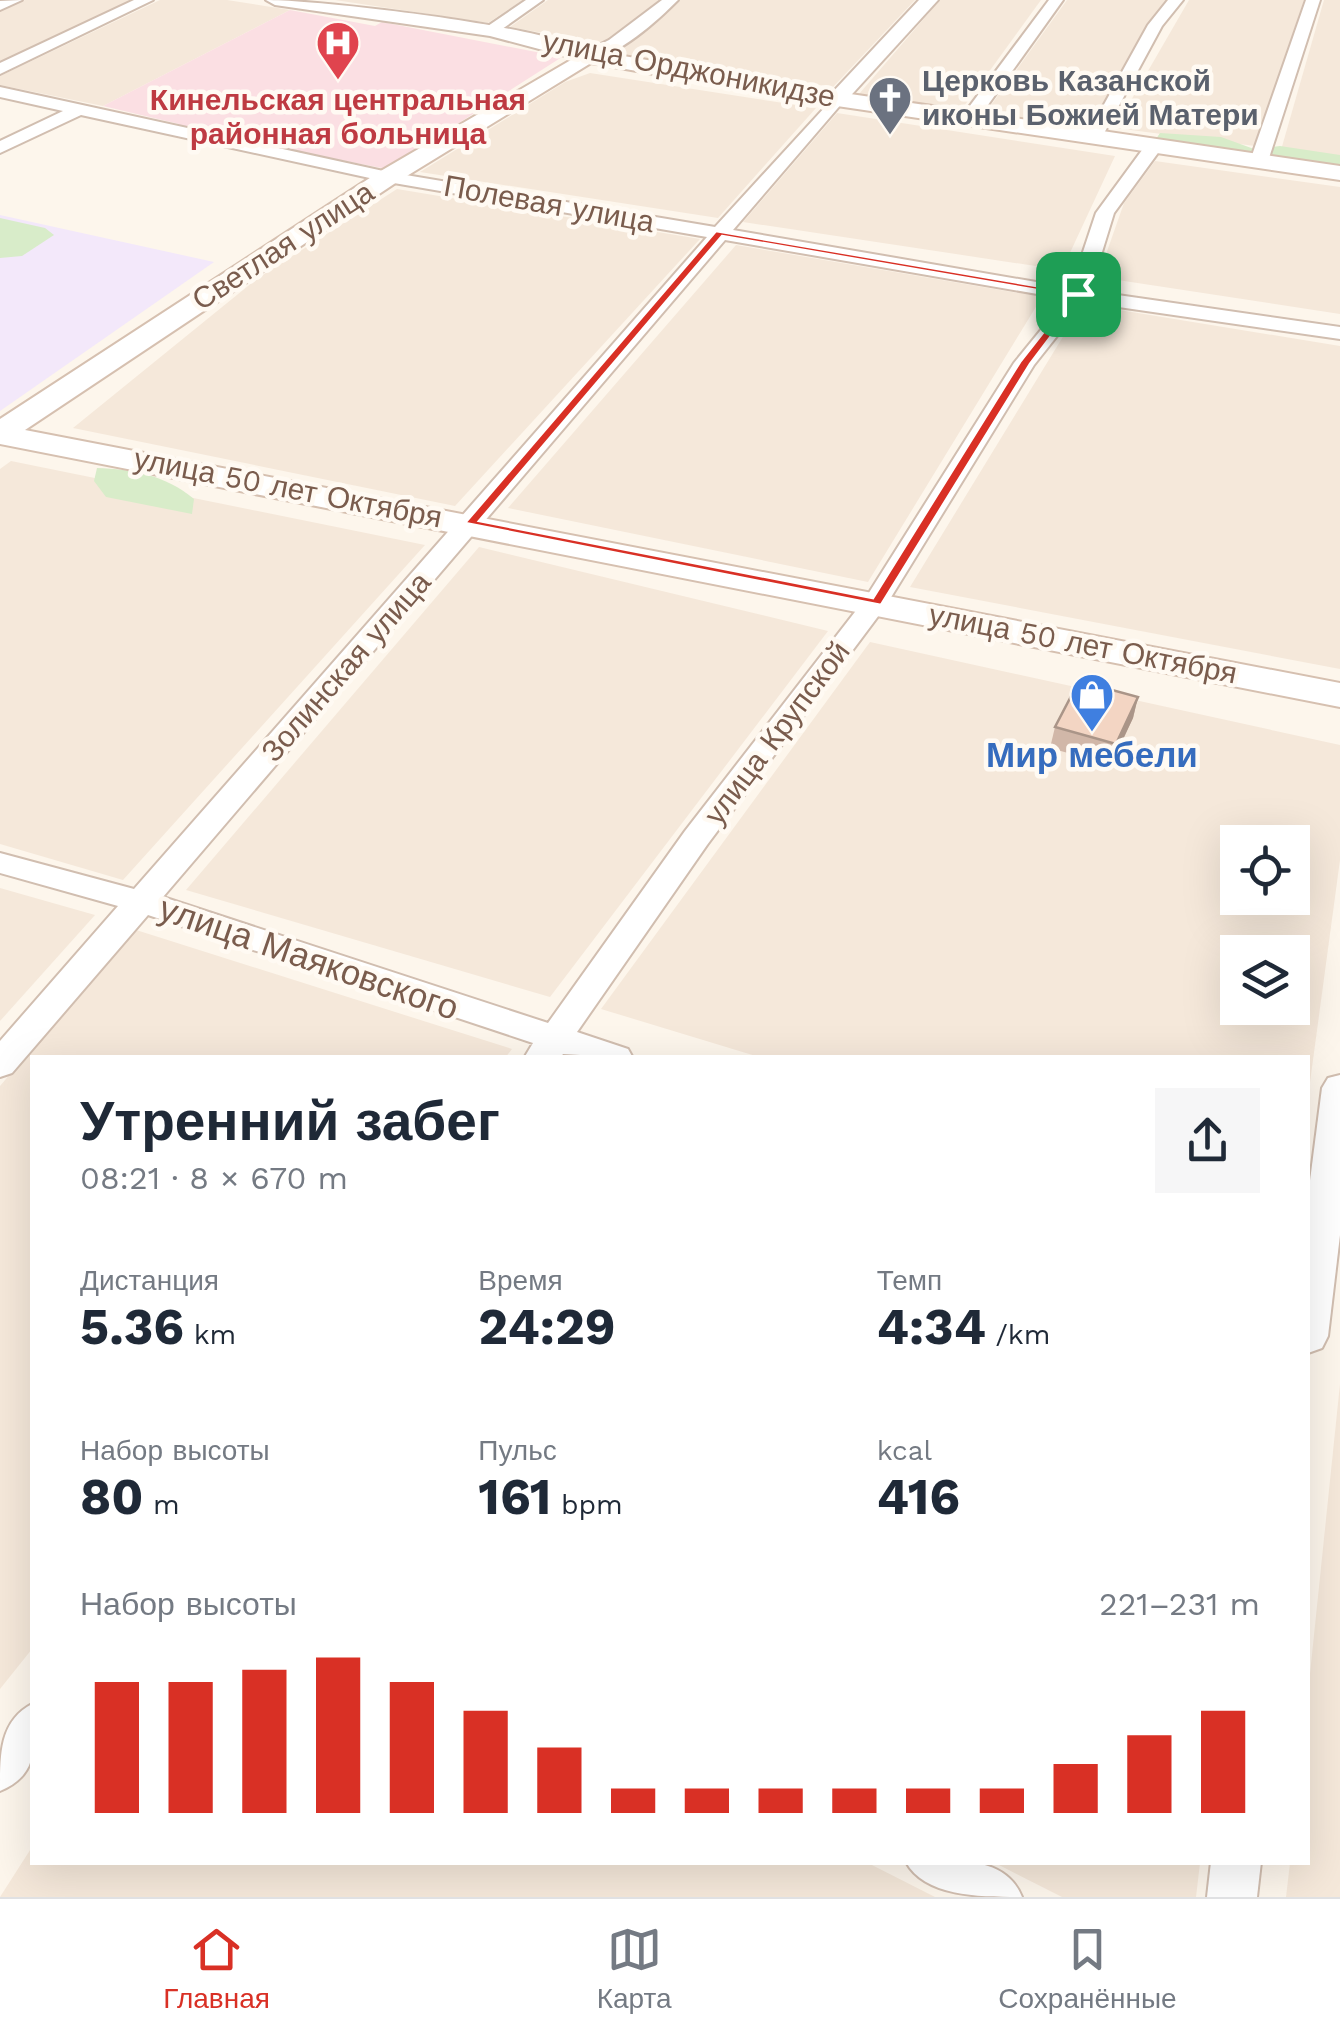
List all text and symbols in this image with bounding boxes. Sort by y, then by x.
hospital icon: Кинельская центральная районная больница [315,20,361,81]
street label: улица Орджоникидзе [540,23,838,114]
place label: Церковь Казанской иконы Божией Матери [922,63,1259,132]
church icon: Церковь Казанской иконы Божией Матери [867,75,913,136]
place label: Кинельская центральная районная больница [150,82,526,151]
street label: Полевая улица [441,168,657,239]
street label: Светлая улица [185,174,380,317]
pin [1036,252,1121,337]
icon: arrive [1051,267,1106,322]
street label: улица 50 лет Октября [131,440,445,535]
street label: Золинская улица [254,565,438,768]
street label: улица 50 лет Октября [926,596,1240,691]
street label: улица Крупской [697,634,857,831]
shop icon: Мир мебели [1069,672,1115,733]
place label: Мир мебели [986,734,1198,776]
map controls [1220,825,1310,1025]
button: locate [1220,825,1310,915]
street label: улица Маяковского [154,887,464,1029]
button: layers [1220,935,1310,1025]
button: share [1155,1088,1260,1193]
text: Утренний забег [80,1089,500,1153]
text: 08:21 · 8 × 670 m [80,1159,348,1197]
text: Дистанция [80,1264,219,1297]
text: Время [478,1264,563,1297]
text: Темп [877,1264,942,1297]
text: 5.36 [80,1297,184,1356]
text: 24:29 [478,1297,616,1356]
text: 4:34 [877,1297,986,1356]
text: km [184,1318,236,1351]
text: /km [986,1318,1050,1351]
text: Набор высоты [80,1434,270,1467]
text: Пульс [478,1434,557,1467]
text: kcal [877,1434,932,1467]
text: 80 [80,1467,144,1526]
text: 161 [478,1467,551,1526]
text: 416 [877,1467,960,1526]
text: m [144,1488,180,1521]
text: bpm [551,1488,623,1521]
text: Набор высоты [80,1585,297,1623]
text: 221–231 m [1099,1585,1260,1623]
tab: Главная [163,1922,270,2015]
tab: Карта [597,1922,672,2015]
tab: Сохранённые [998,1922,1177,2015]

